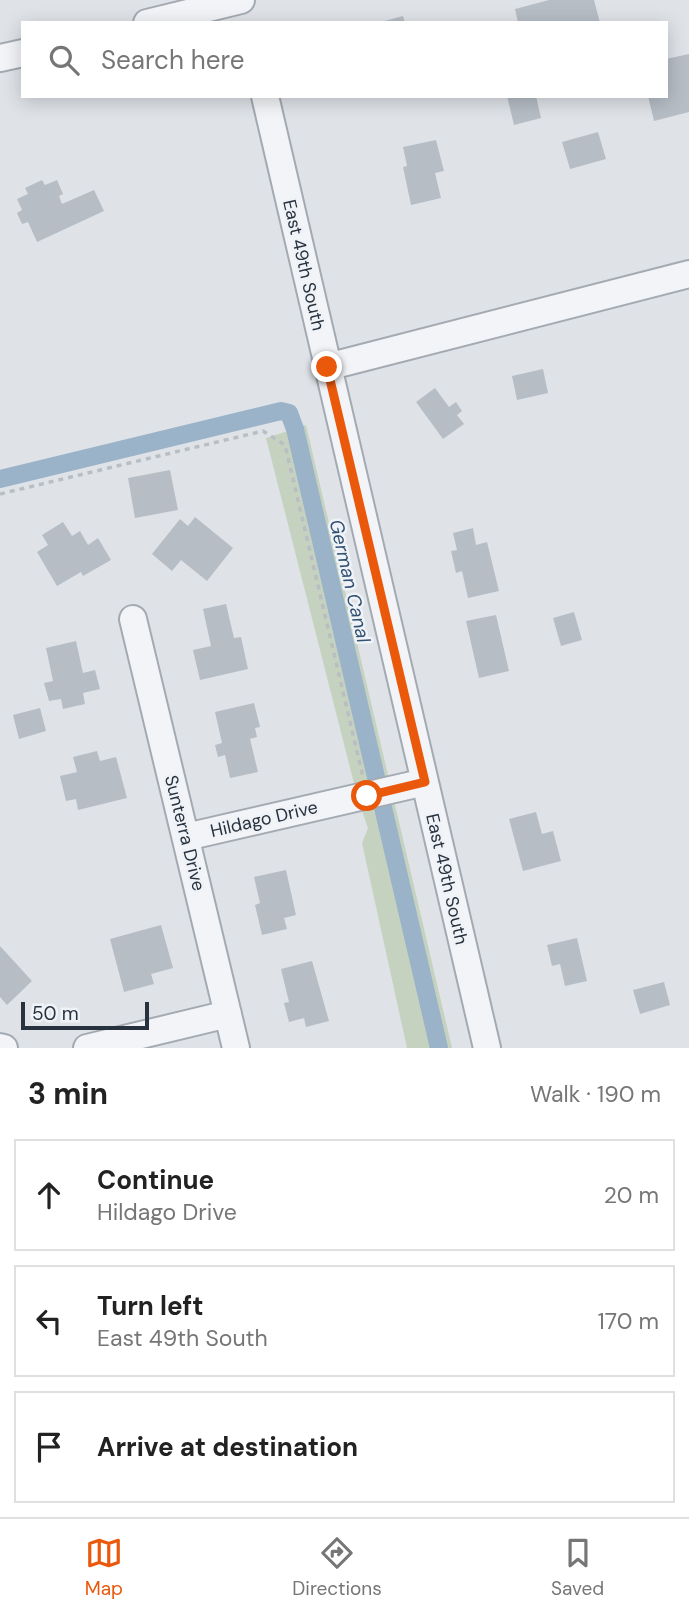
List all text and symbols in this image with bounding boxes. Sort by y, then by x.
search box [21,21,668,98]
icon: search [45,41,83,79]
text: Search here [101,43,244,77]
street label: East 49th South [277,197,331,333]
route end [311,351,342,382]
water label: German Canal [324,517,376,646]
street label: Sunterra Drive [159,773,211,893]
route start [351,780,382,811]
street label: Hildago Drive [208,795,320,843]
street label: East 49th South [420,811,474,947]
scale bar [21,999,149,1031]
text: 50 m [32,1001,79,1026]
text: 3 min [28,1074,108,1113]
text: Walk · 190 m [530,1079,661,1109]
text: Continue [97,1163,214,1197]
icon: ahead [30,1176,68,1214]
text: 20 m [604,1180,659,1210]
text: Hildago Drive [97,1197,237,1227]
text: Turn left [97,1289,204,1323]
icon: left [30,1302,68,1340]
text: 170 m [598,1306,659,1336]
text: East 49th South [97,1323,268,1353]
icon: arrive [30,1428,68,1466]
text: Arrive at destination [97,1430,358,1464]
tab: Map [85,1534,123,1601]
tab: Directions [292,1534,382,1601]
tab: Saved [551,1534,604,1601]

